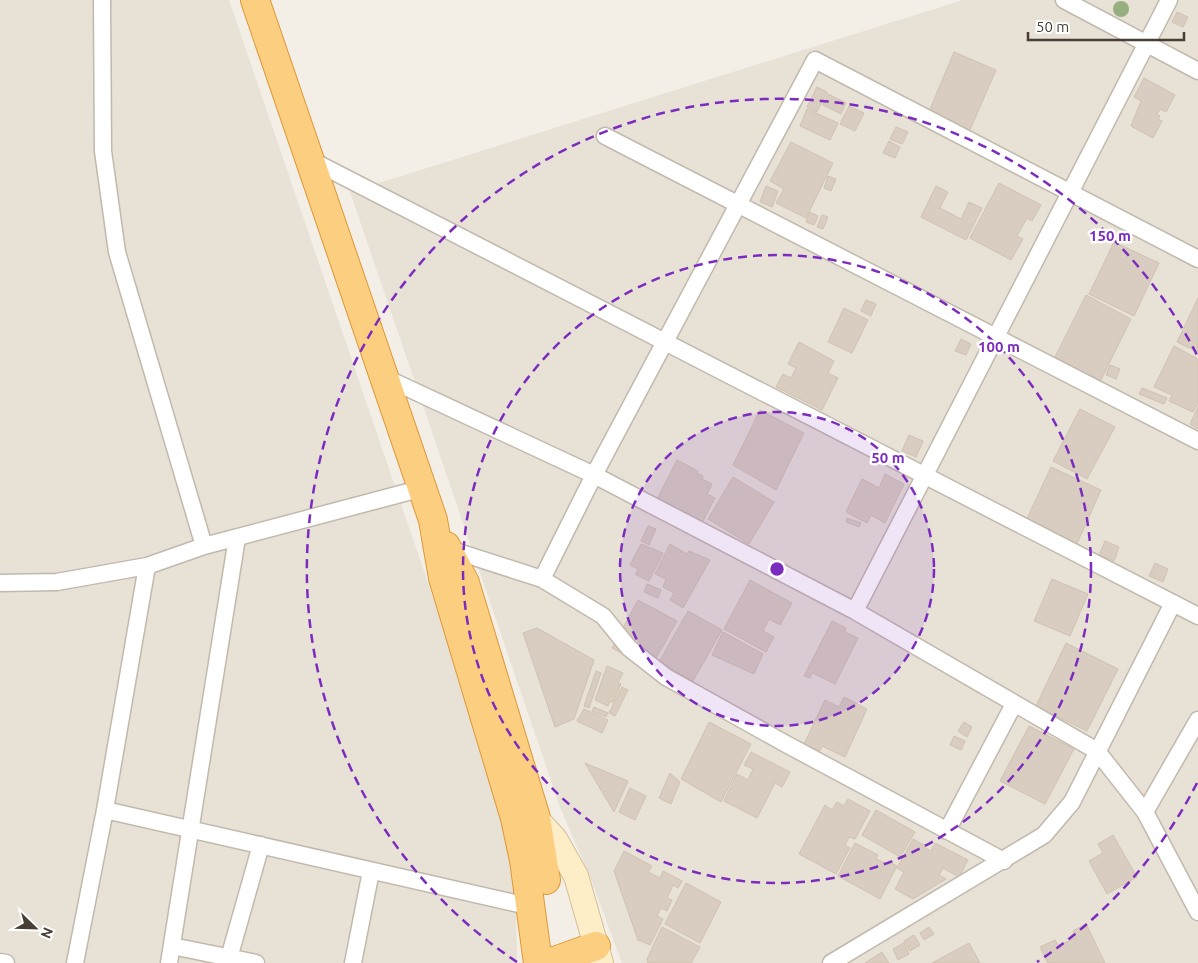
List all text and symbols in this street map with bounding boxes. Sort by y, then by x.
scale bar [1028,10,1184,42]
text: 50 m [1036,18,1069,35]
text: 150 m [1089,227,1131,244]
text: 100 m [978,338,1020,355]
text: 50 m [871,449,905,466]
centre of rings [768,560,786,578]
north arrow [10,903,60,953]
text: N [38,925,56,941]

